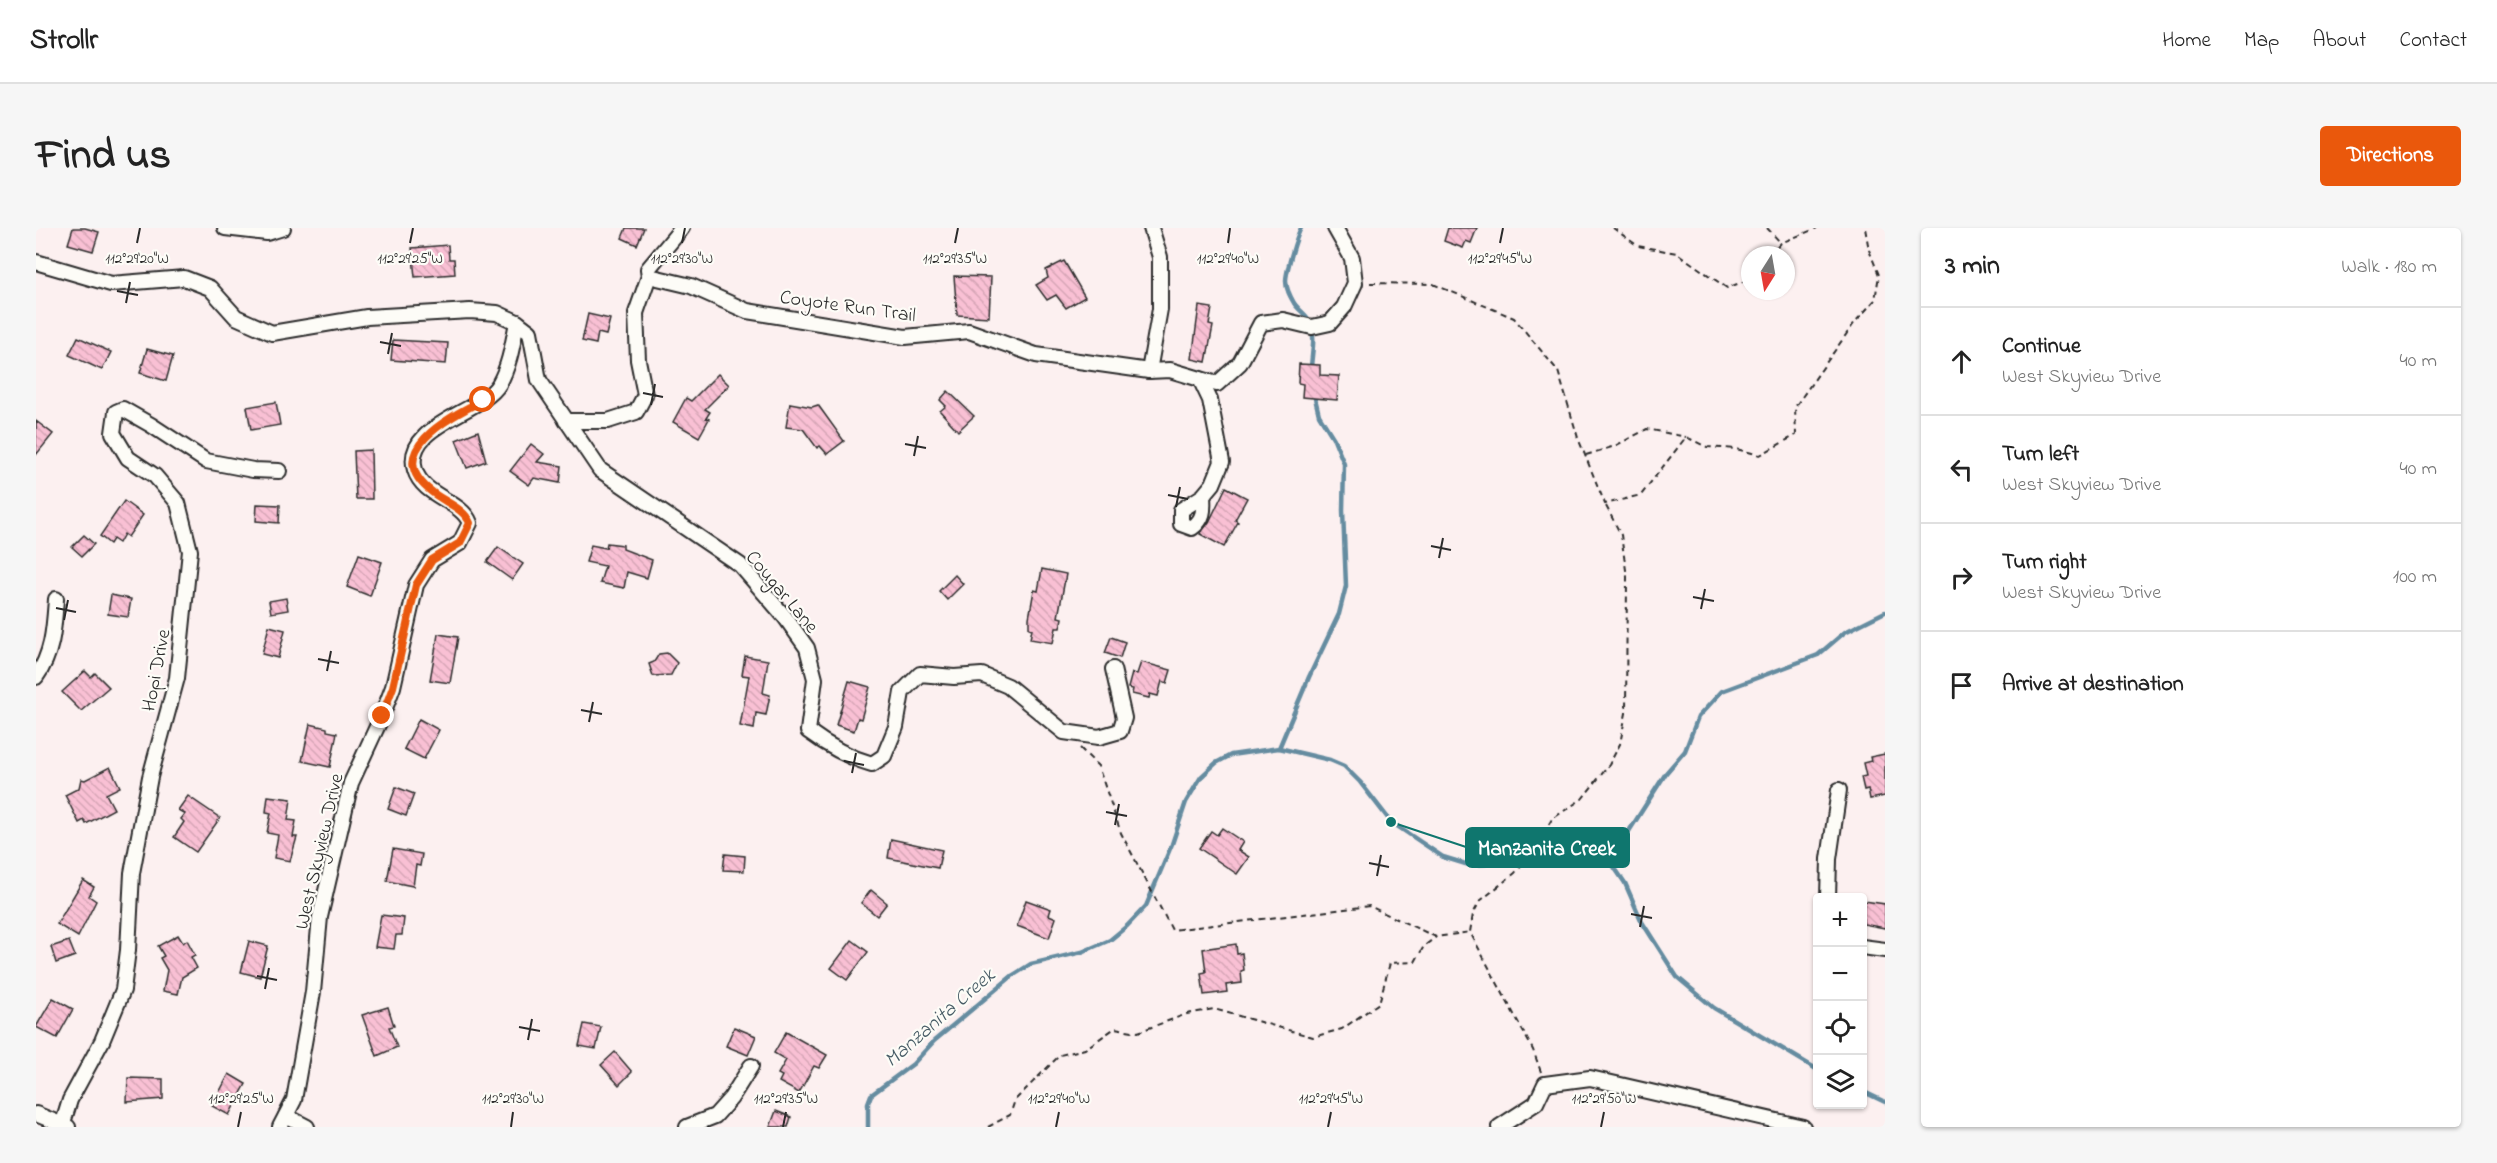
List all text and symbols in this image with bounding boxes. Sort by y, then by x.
text: Strollr [30,21,98,62]
text: Home [2162,26,2211,56]
text: Map [2244,26,2279,56]
text: About [2312,26,2366,56]
text: Contact [2399,26,2467,56]
text: Find us [36,126,171,187]
button: Directions [2320,126,2461,186]
north arrow [1741,246,1795,300]
text: 112°29'20"W [105,248,169,270]
text: 112°29'25"W [377,248,443,270]
text: 112°29'30"W [651,248,713,270]
text: 112°29'35"W [923,248,987,270]
text: 112°29'40"W [1197,248,1259,270]
text: 112°29'45"W [1468,248,1532,270]
text: 3 min [1945,248,2000,286]
text: Walk · 180 m [2341,253,2437,282]
street label: Coyote Run Trail [778,284,917,331]
text: Continue [2002,331,2081,363]
icon: ahead [1945,345,1978,378]
text: 40 m [2400,347,2437,376]
text: West Skyview Drive [2002,363,2161,392]
route start [469,386,495,412]
text: Turn left [2002,439,2079,471]
icon: left [1945,453,1978,486]
text: 40 m [2400,455,2437,484]
text: West Skyview Drive [2002,471,2161,500]
street label: Cougar Lane [737,545,825,641]
text: Turn right [2002,547,2087,579]
icon: right [1945,561,1978,594]
text: 100 m [2393,563,2437,592]
text: West Skyview Drive [2002,579,2161,608]
street label: Hopi Drive [135,627,180,714]
icon: arrive [1945,669,1978,702]
text: Arrive at destination [2002,669,2184,701]
route end [368,702,394,728]
street label: West Skyview Drive [288,771,352,932]
callout: Manzanita Creek [1466,828,1629,867]
text: Manzanita Creek [1478,835,1617,865]
map controls [1813,893,1867,1109]
button: + [1813,893,1867,947]
button: − [1813,947,1867,1001]
water label: Manzanita Creek [878,961,1003,1075]
button: locate [1813,1001,1867,1055]
button: layers [1813,1055,1867,1109]
text: 112°29'25"W [208,1088,274,1110]
text: 112°29'30"W [482,1088,544,1110]
text: 112°29'35"W [754,1088,818,1110]
text: 112°29'40"W [1028,1088,1090,1110]
text: 112°29'45"W [1299,1088,1363,1110]
text: 112°29'50"W [1572,1088,1636,1110]

